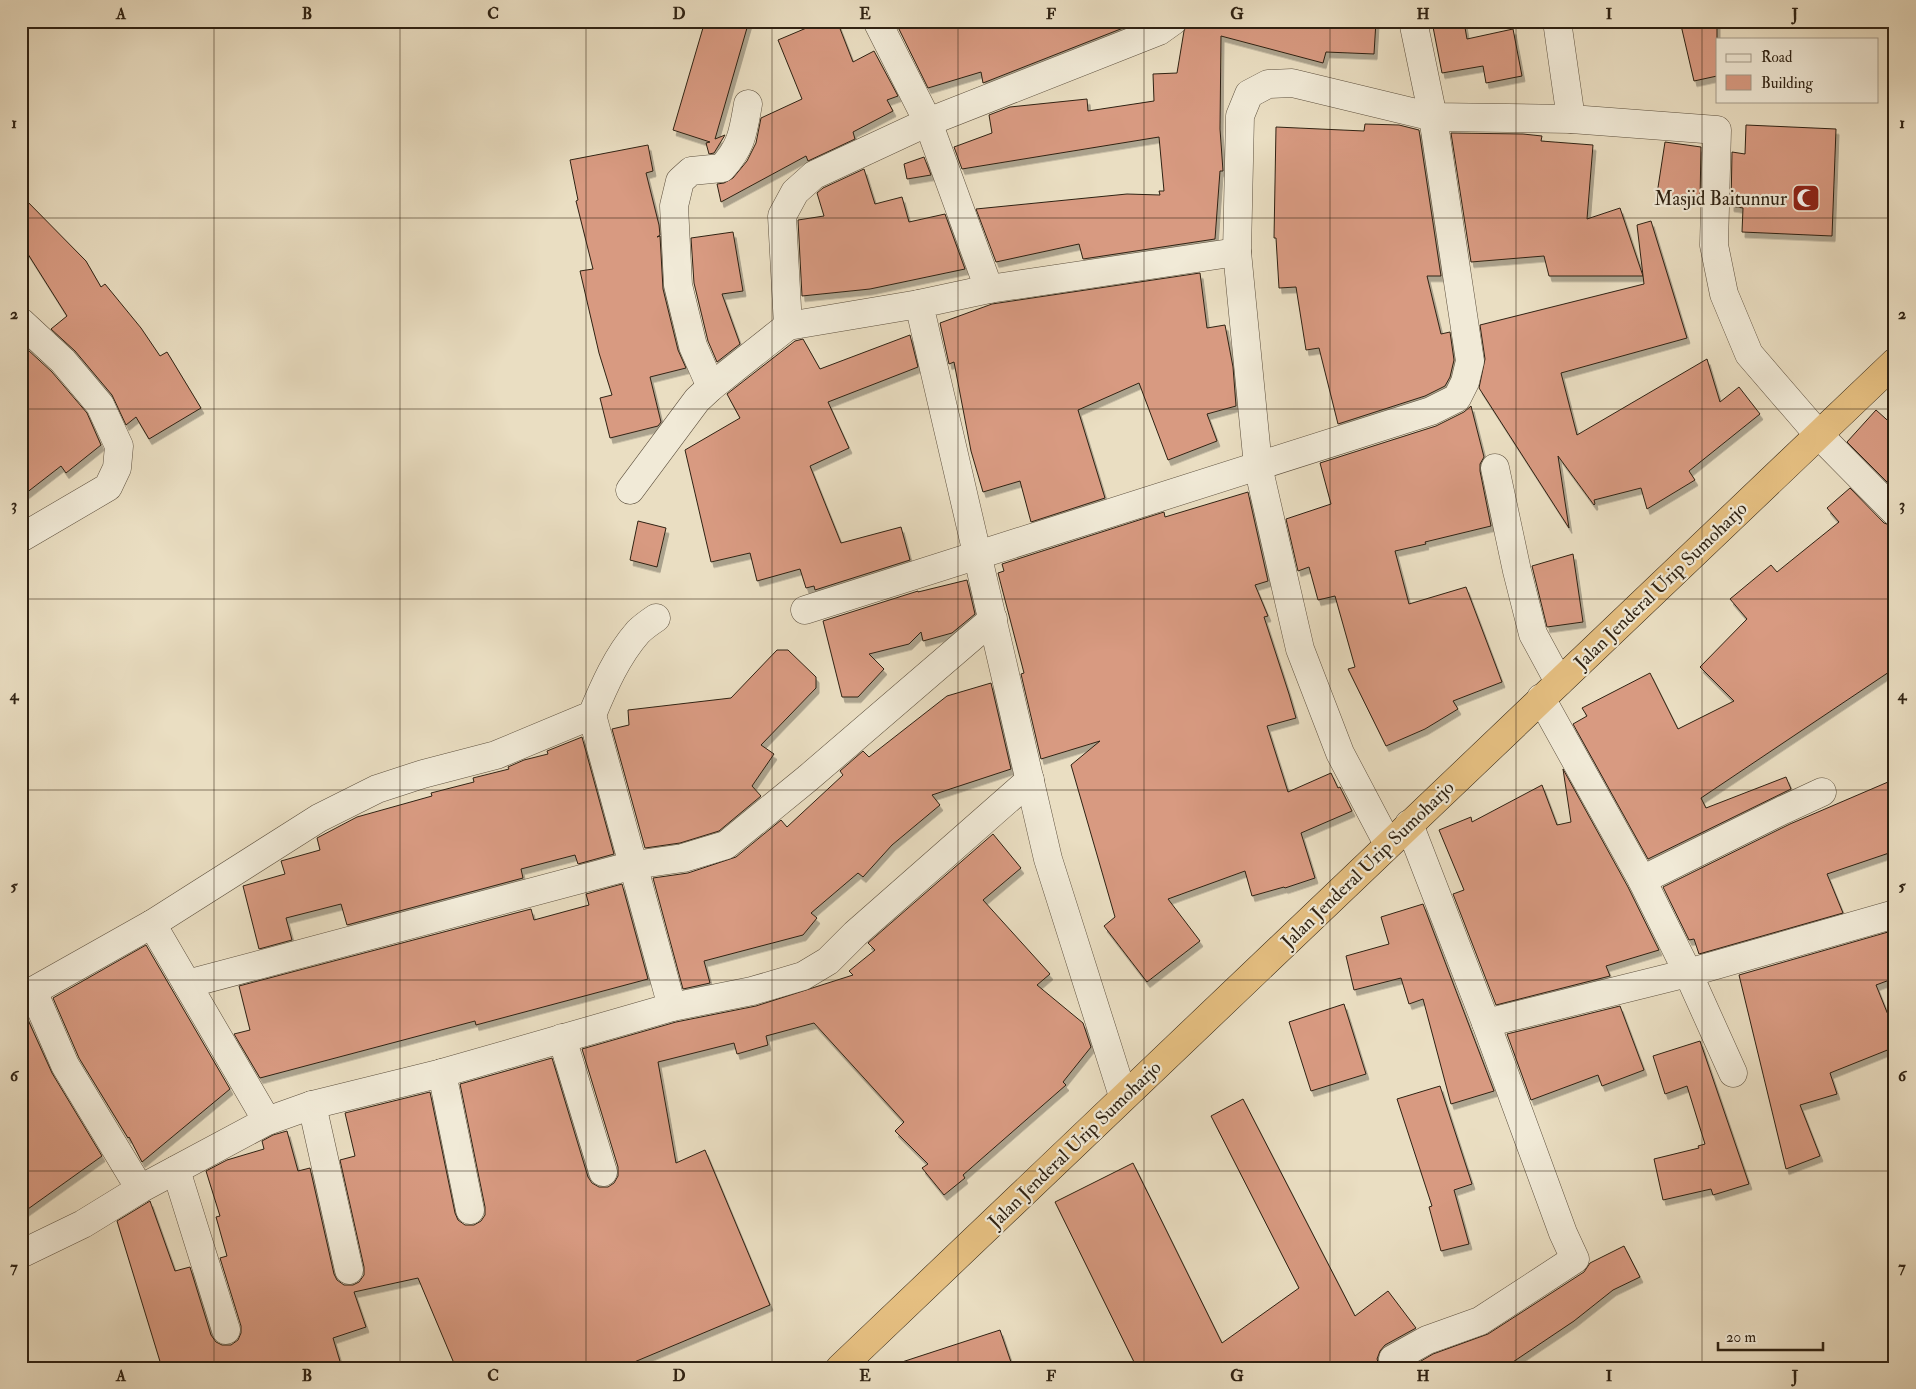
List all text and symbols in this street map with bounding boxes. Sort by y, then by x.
text: A [115,4,127,24]
text: B [302,4,312,24]
text: C [487,4,499,24]
text: D [672,4,686,24]
text: E [859,4,871,24]
text: F [1046,4,1056,24]
text: G [1230,4,1244,24]
text: H [1416,4,1430,24]
text: I [1606,4,1613,24]
text: J [1791,4,1799,25]
legend [1716,38,1878,102]
text: Road [1761,48,1793,67]
text: Building [1761,74,1813,93]
text: 1 [11,113,17,133]
text: 1 [1899,113,1905,133]
mosque icon: Masjid Baitunnur [1791,183,1821,213]
place label: Masjid Baitunnur [1654,187,1787,211]
text: 2 [10,304,18,324]
text: 2 [1898,304,1906,324]
text: 3 [11,495,17,515]
text: 3 [1899,495,1905,515]
street label: Jalan Jenderal Urip Sumoharjo [1568,497,1753,676]
text: 4 [9,685,20,705]
text: 4 [1897,685,1908,705]
street label: Jalan Jenderal Urip Sumoharjo [1275,776,1460,955]
text: 5 [10,876,18,896]
text: 5 [1898,876,1906,896]
street label: Jalan Jenderal Urip Sumoharjo [982,1056,1167,1235]
text: 6 [10,1066,20,1086]
text: 6 [1898,1066,1908,1086]
text: 7 [10,1257,18,1277]
text: 7 [1898,1257,1906,1277]
scale bar [1718,1319,1824,1351]
text: 20 m [1726,1328,1756,1347]
text: A [115,1366,127,1386]
text: B [302,1366,312,1386]
text: C [487,1366,499,1386]
text: D [672,1366,686,1386]
text: E [859,1366,871,1386]
text: F [1046,1366,1056,1386]
text: G [1230,1366,1244,1386]
text: H [1416,1366,1430,1386]
text: I [1606,1366,1613,1386]
text: J [1791,1366,1799,1387]

